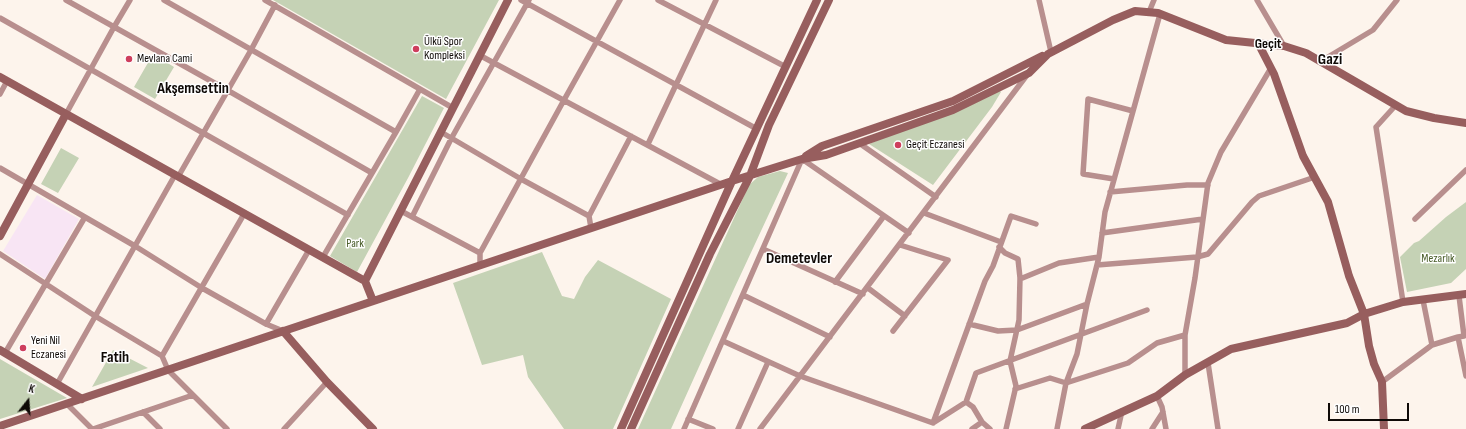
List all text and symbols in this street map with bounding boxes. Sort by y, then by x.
place label: Ülkü Spor Kompleksi [424,35,465,63]
district label: Geçit [1255,36,1281,52]
marker: Ülkü Spor Kompleksi [411,44,421,54]
district label: Gazi [1318,50,1342,70]
place label: Mevlana Cami [137,52,192,66]
marker: Mevlana Cami [124,54,134,64]
district label: Akşemsettin [157,79,229,99]
place label: Geçit Eczanesi [906,138,964,152]
marker: Geçit Eczanesi [893,140,903,150]
park label: Park [346,237,364,251]
district label: Demetevler [766,249,832,269]
park label: Mezarlık [1421,252,1455,266]
place label: Yeni Nil Eczanesi [31,334,66,362]
marker: Yeni Nil Eczanesi [18,343,28,353]
district label: Fatih [101,348,129,368]
north arrow [8,381,48,421]
text: K [27,382,36,396]
scale bar [1330,395,1411,421]
text: 100 m [1335,402,1360,417]

